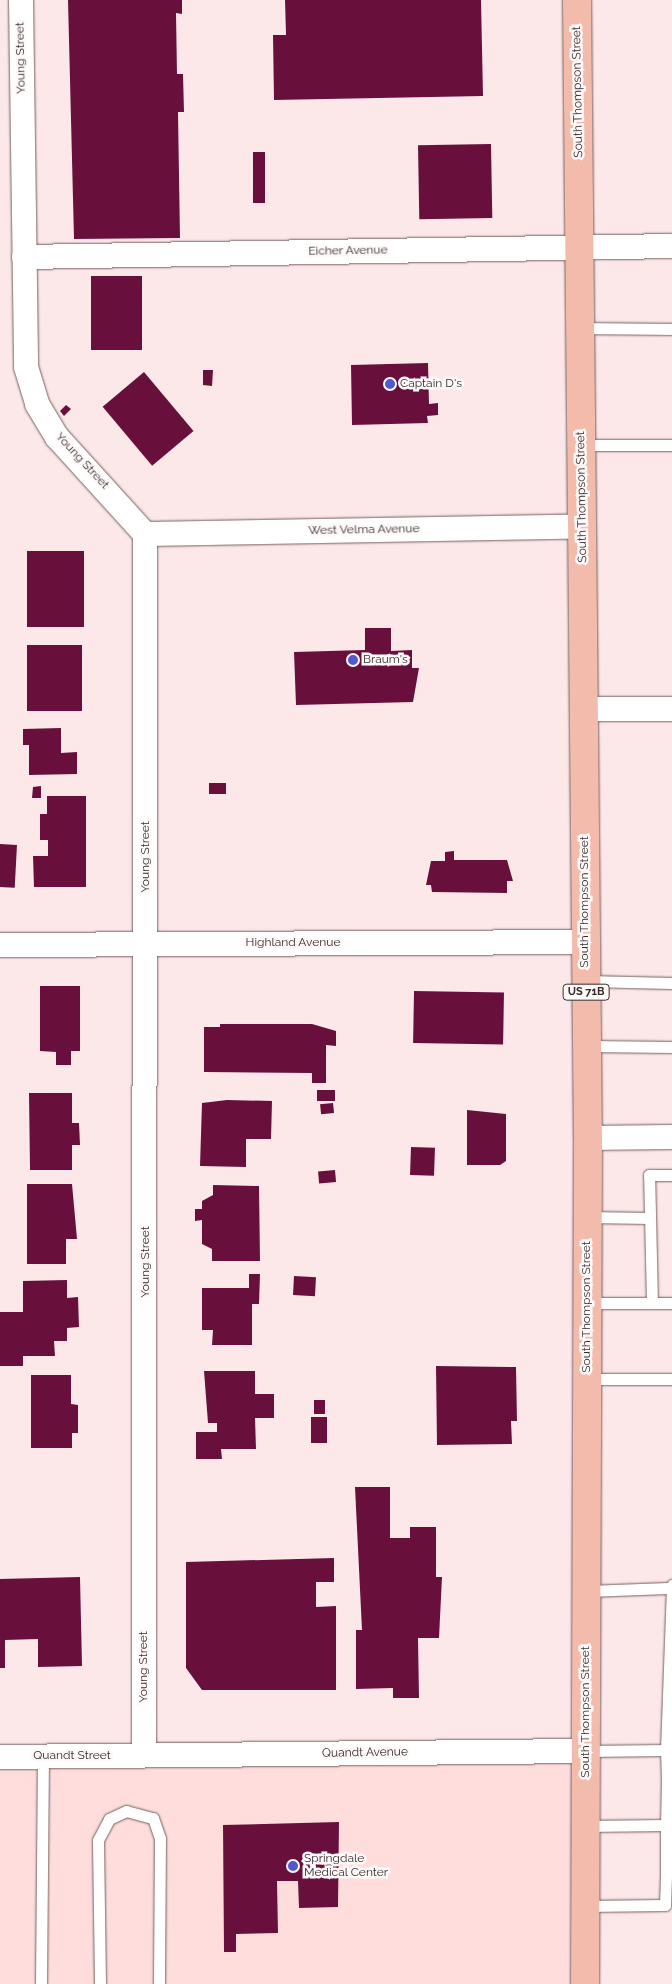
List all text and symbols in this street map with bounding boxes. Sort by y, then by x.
street label: Young Street [13,22,29,94]
street label: South Thompson Street [570,26,586,158]
street label: Eicher Avenue [308,243,388,259]
place label: Captain D's [400,377,462,391]
marker: Captain D's [384,378,396,390]
street label: Young Street [52,430,112,492]
street label: South Thompson Street [574,431,590,563]
street label: West Velma Avenue [308,522,420,538]
place label: Braum's [363,653,408,667]
marker: Braum's [347,654,359,666]
street label: Young Street [139,821,153,893]
street label: South Thompson Street [578,836,592,968]
street label: Highland Avenue [245,936,341,950]
road number: US 71B [562,984,610,1000]
street label: Young Street [139,1226,153,1298]
street label: South Thompson Street [580,1241,594,1373]
street label: Young Street [137,1631,151,1703]
street label: South Thompson Street [579,1646,593,1778]
street label: Quandt Avenue [322,1745,408,1761]
street label: Quandt Street [33,1749,111,1763]
place label: Springdale Medical Center [304,1852,388,1880]
marker: Springdale Medical Center [286,1859,300,1873]

